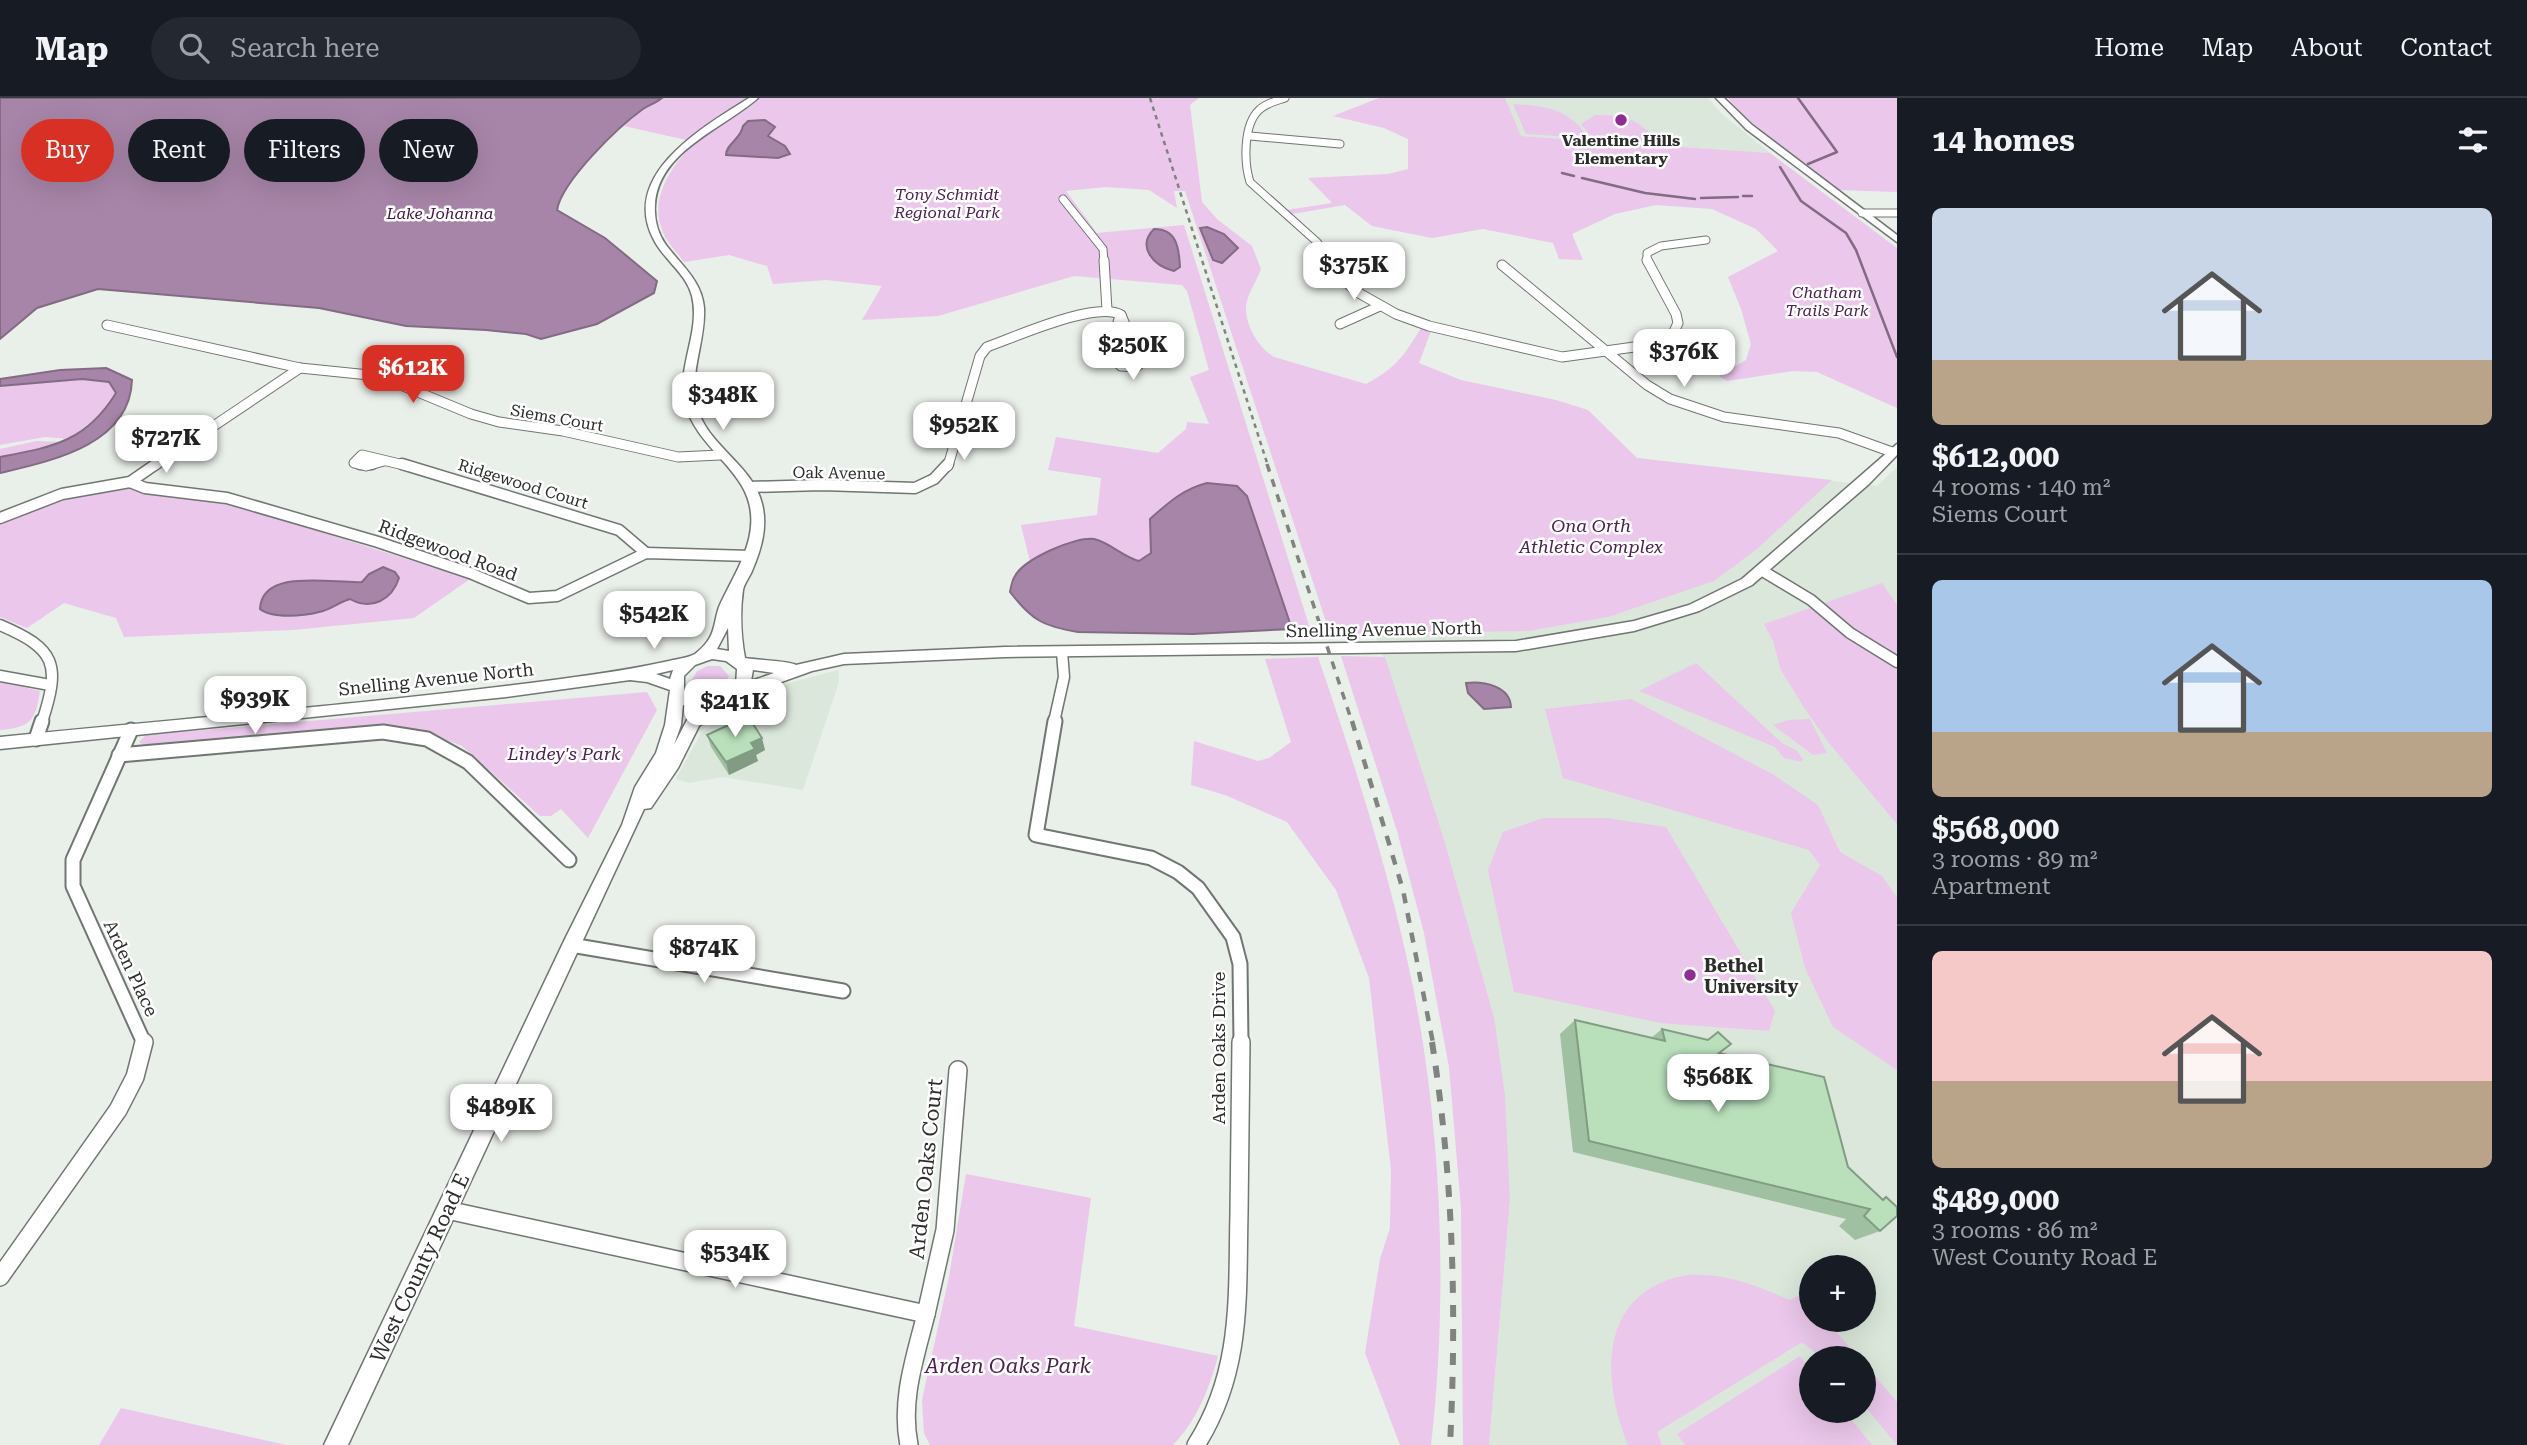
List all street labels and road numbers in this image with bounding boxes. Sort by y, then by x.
street label: Siems Court [509,400,605,436]
street label: Ridgewood Court [456,455,590,513]
street label: Oak Avenue [792,463,886,483]
street label: Ridgewood Road [376,515,521,585]
street label: Snelling Avenue North [1286,617,1483,641]
street label: Snelling Avenue North [337,658,535,700]
street label: Arden Place [100,916,163,1020]
street label: Arden Oaks Drive [1208,971,1229,1124]
street label: Arden Oaks Court [905,1077,947,1260]
street label: West County Road E [366,1170,474,1366]

